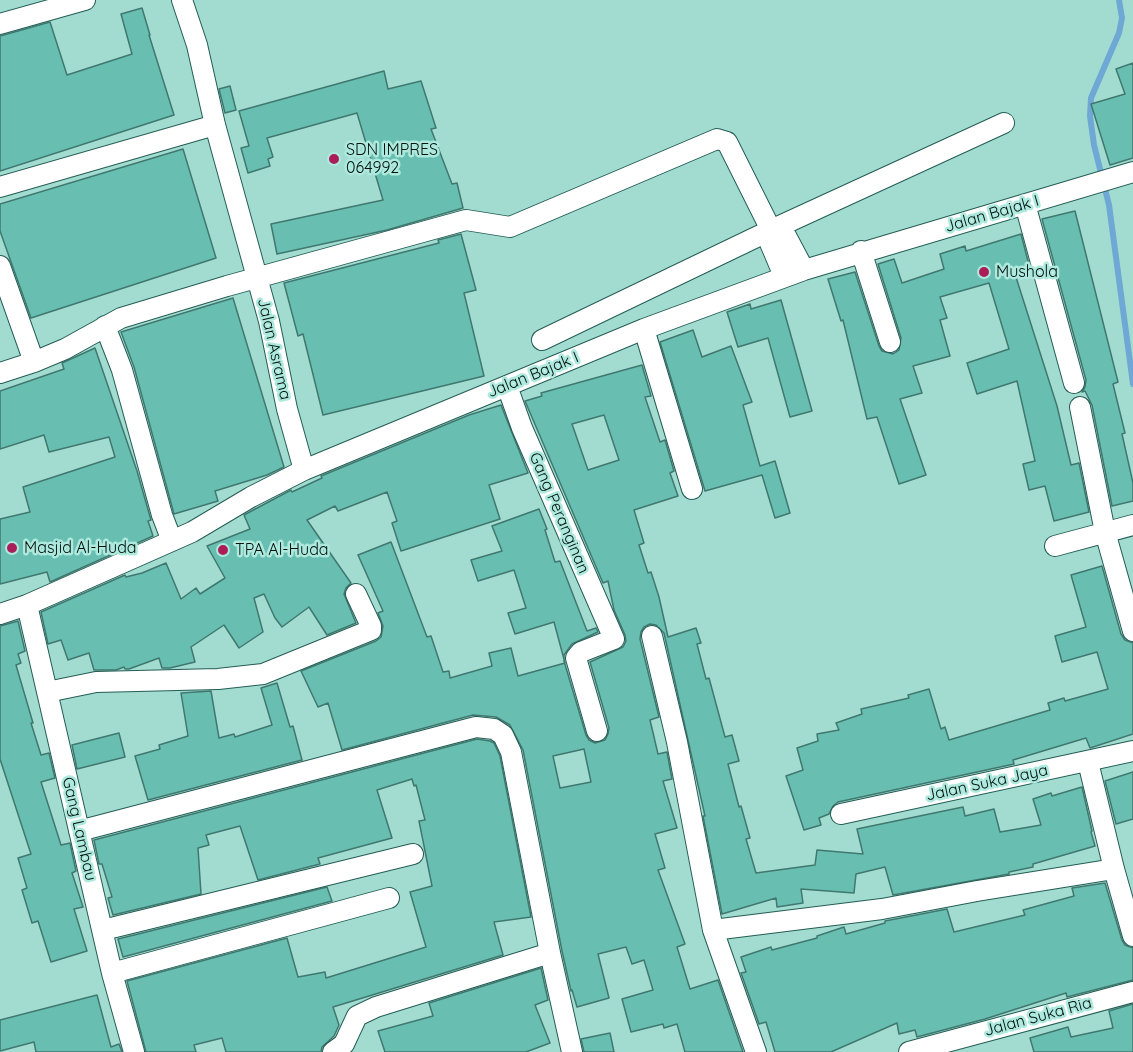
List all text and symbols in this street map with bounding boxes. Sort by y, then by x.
place label: SDN IMPRES 064992 [346,140,438,178]
marker: SDN IMPRES 064992 [327,152,341,166]
street label: Jalan Bajak I [943,191,1041,237]
place label: Mushola [996,262,1058,282]
marker: Mushola [977,265,991,279]
street label: Jalan Asrama [253,296,295,402]
street label: Jalan Bajak I [484,348,582,402]
street label: Gang Peranginan [525,450,593,576]
place label: Masjid Al-Huda [24,538,137,558]
place label: TPA Al-Huda [235,540,329,560]
marker: Masjid Al-Huda [5,541,19,555]
marker: TPA Al-Huda [216,543,230,557]
street label: Jalan Suka Jaya [924,761,1050,805]
street label: Gang Lambau [58,775,100,883]
street label: Jalan Suka Ria [982,993,1094,1041]

